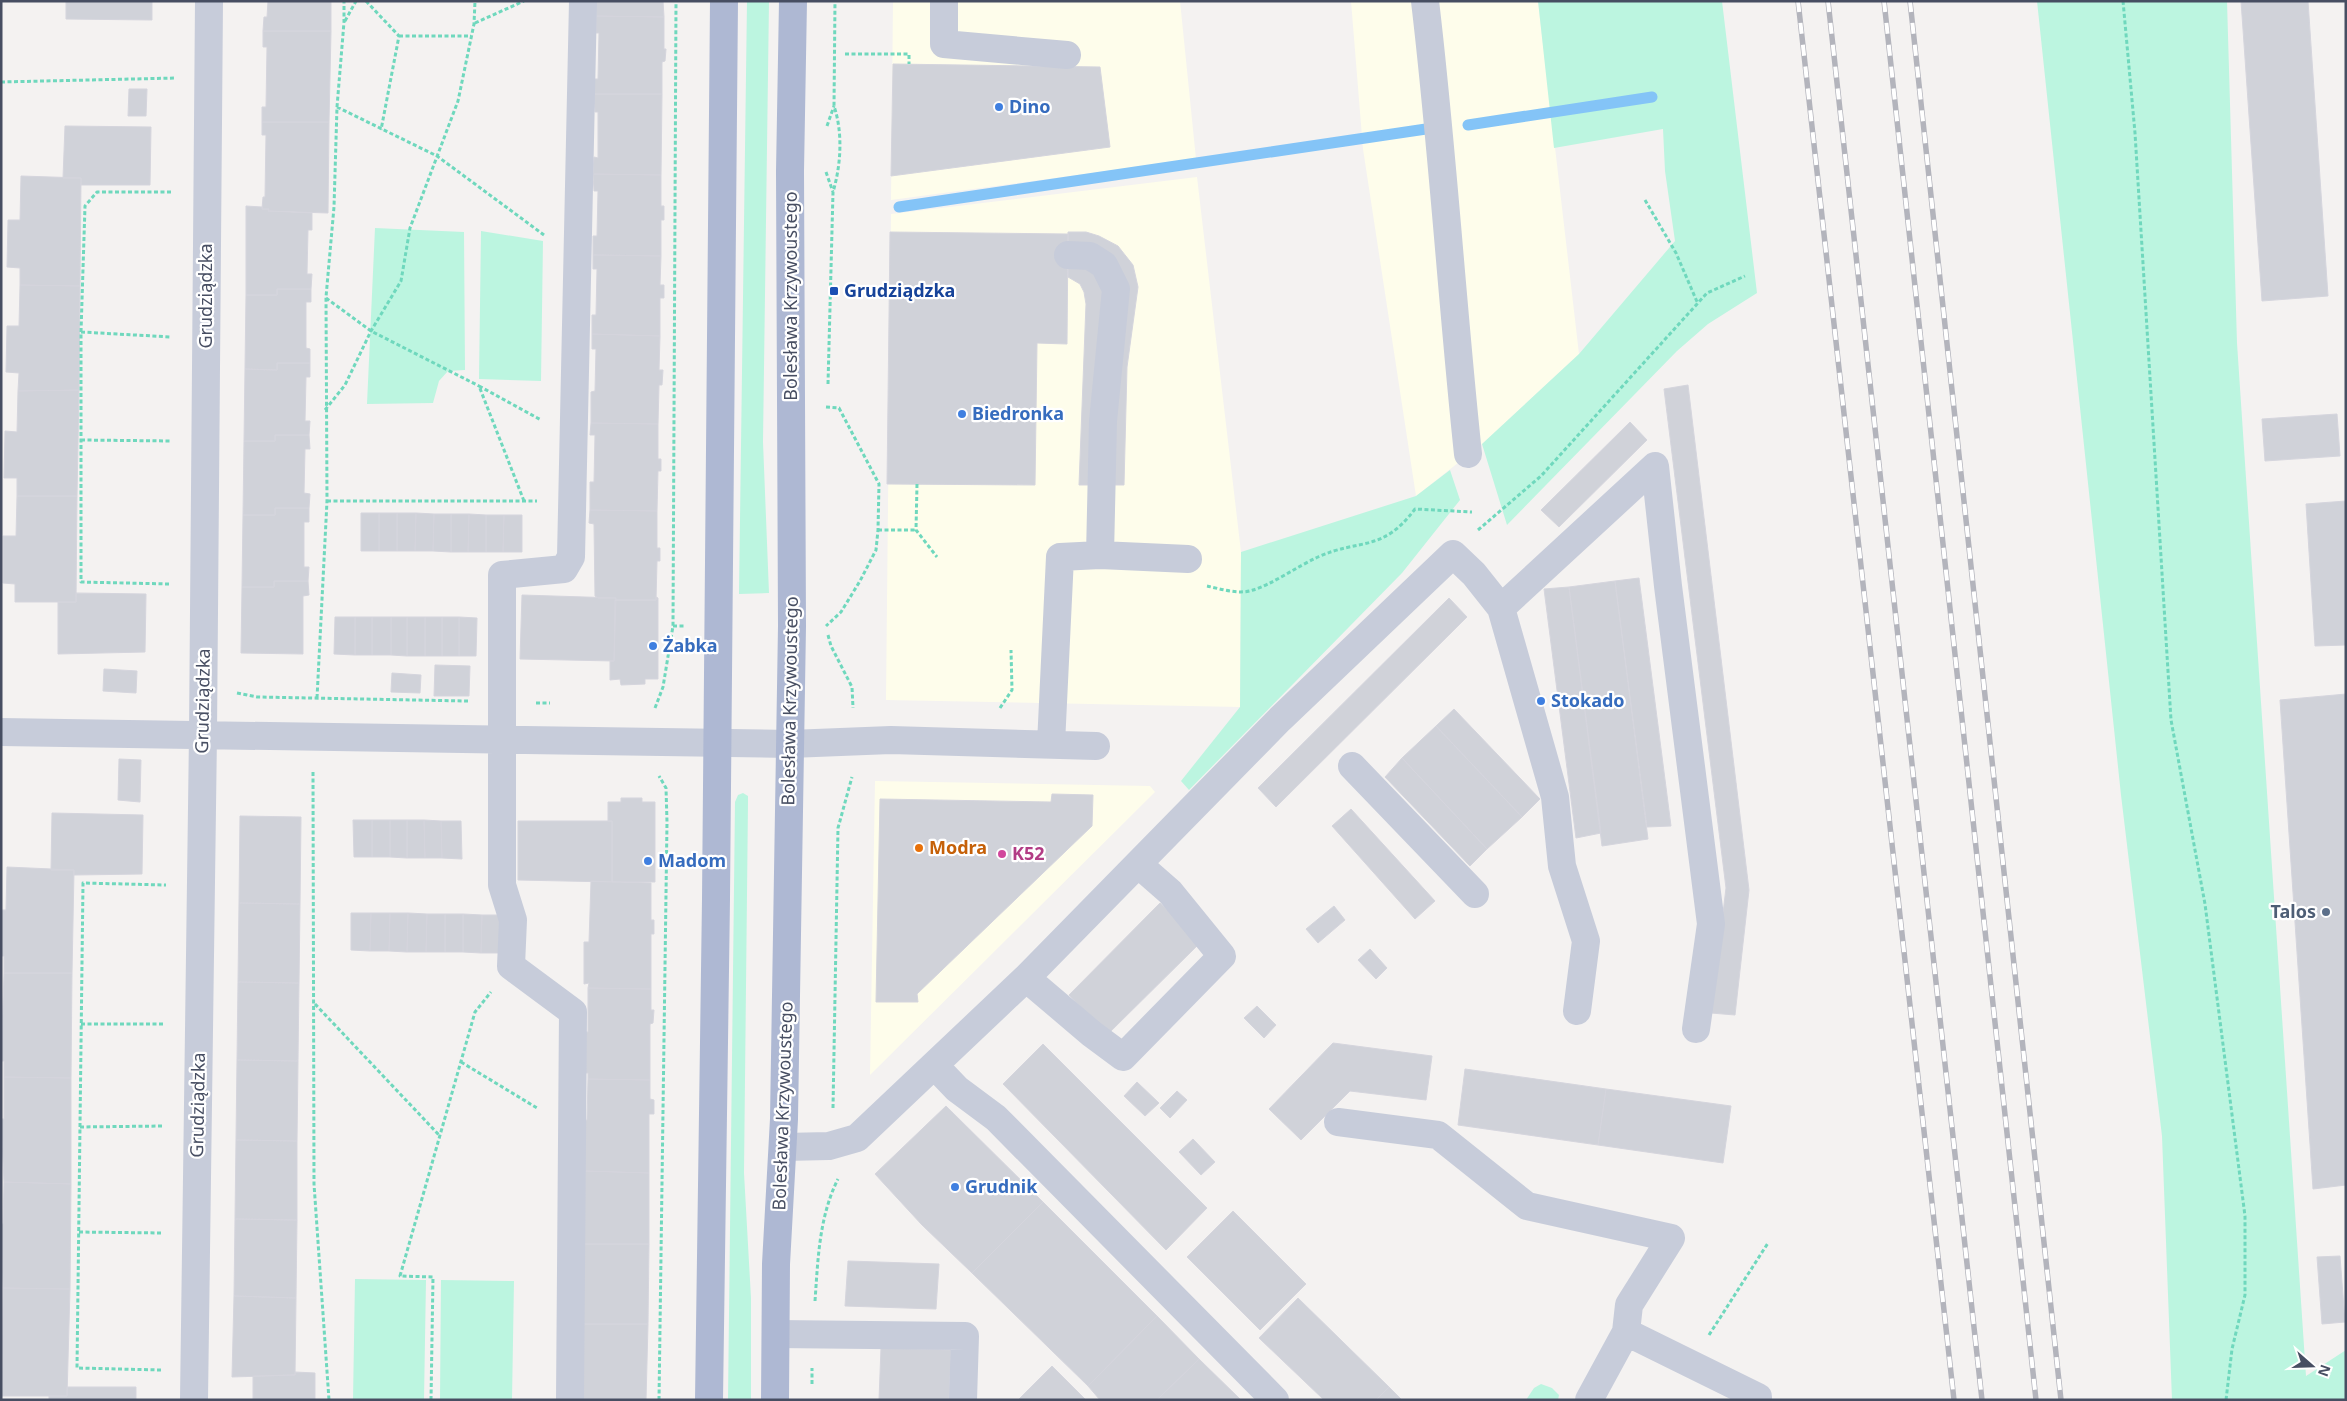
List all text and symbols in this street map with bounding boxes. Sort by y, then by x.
place label: Dino [1009,94,1051,118]
marker: Dino [993,101,1005,113]
street label: Bolesława Krzywoustego [778,191,802,401]
street label: Grudziądzka [193,243,217,349]
place label: Grudziądzka [844,278,955,302]
marker: Grudziądzka [828,285,840,297]
place label: Biedronka [972,401,1064,425]
marker: Biedronka [956,408,968,420]
street label: Bolesława Krzywoustego [775,596,803,806]
place label: Żabka [663,633,718,657]
marker: Żabka [647,640,659,652]
street label: Grudziądzka [189,648,215,754]
place label: Stokado [1551,688,1625,712]
marker: Stokado [1535,695,1547,707]
place label: Modra [929,835,987,859]
place label: K52 [1012,841,1045,865]
marker: Modra [913,842,925,854]
place label: Madom [658,848,726,872]
marker: K52 [996,848,1008,860]
marker: Madom [642,855,654,867]
place label: Talos [2271,899,2316,923]
marker: Talos [2320,906,2332,918]
street label: Bolesława Krzywoustego [766,1001,798,1211]
street label: Grudziądzka [184,1052,210,1158]
place label: Grudnik [965,1174,1038,1198]
marker: Grudnik [949,1181,961,1193]
north arrow [2287,1341,2337,1391]
text: N [2314,1362,2336,1379]

